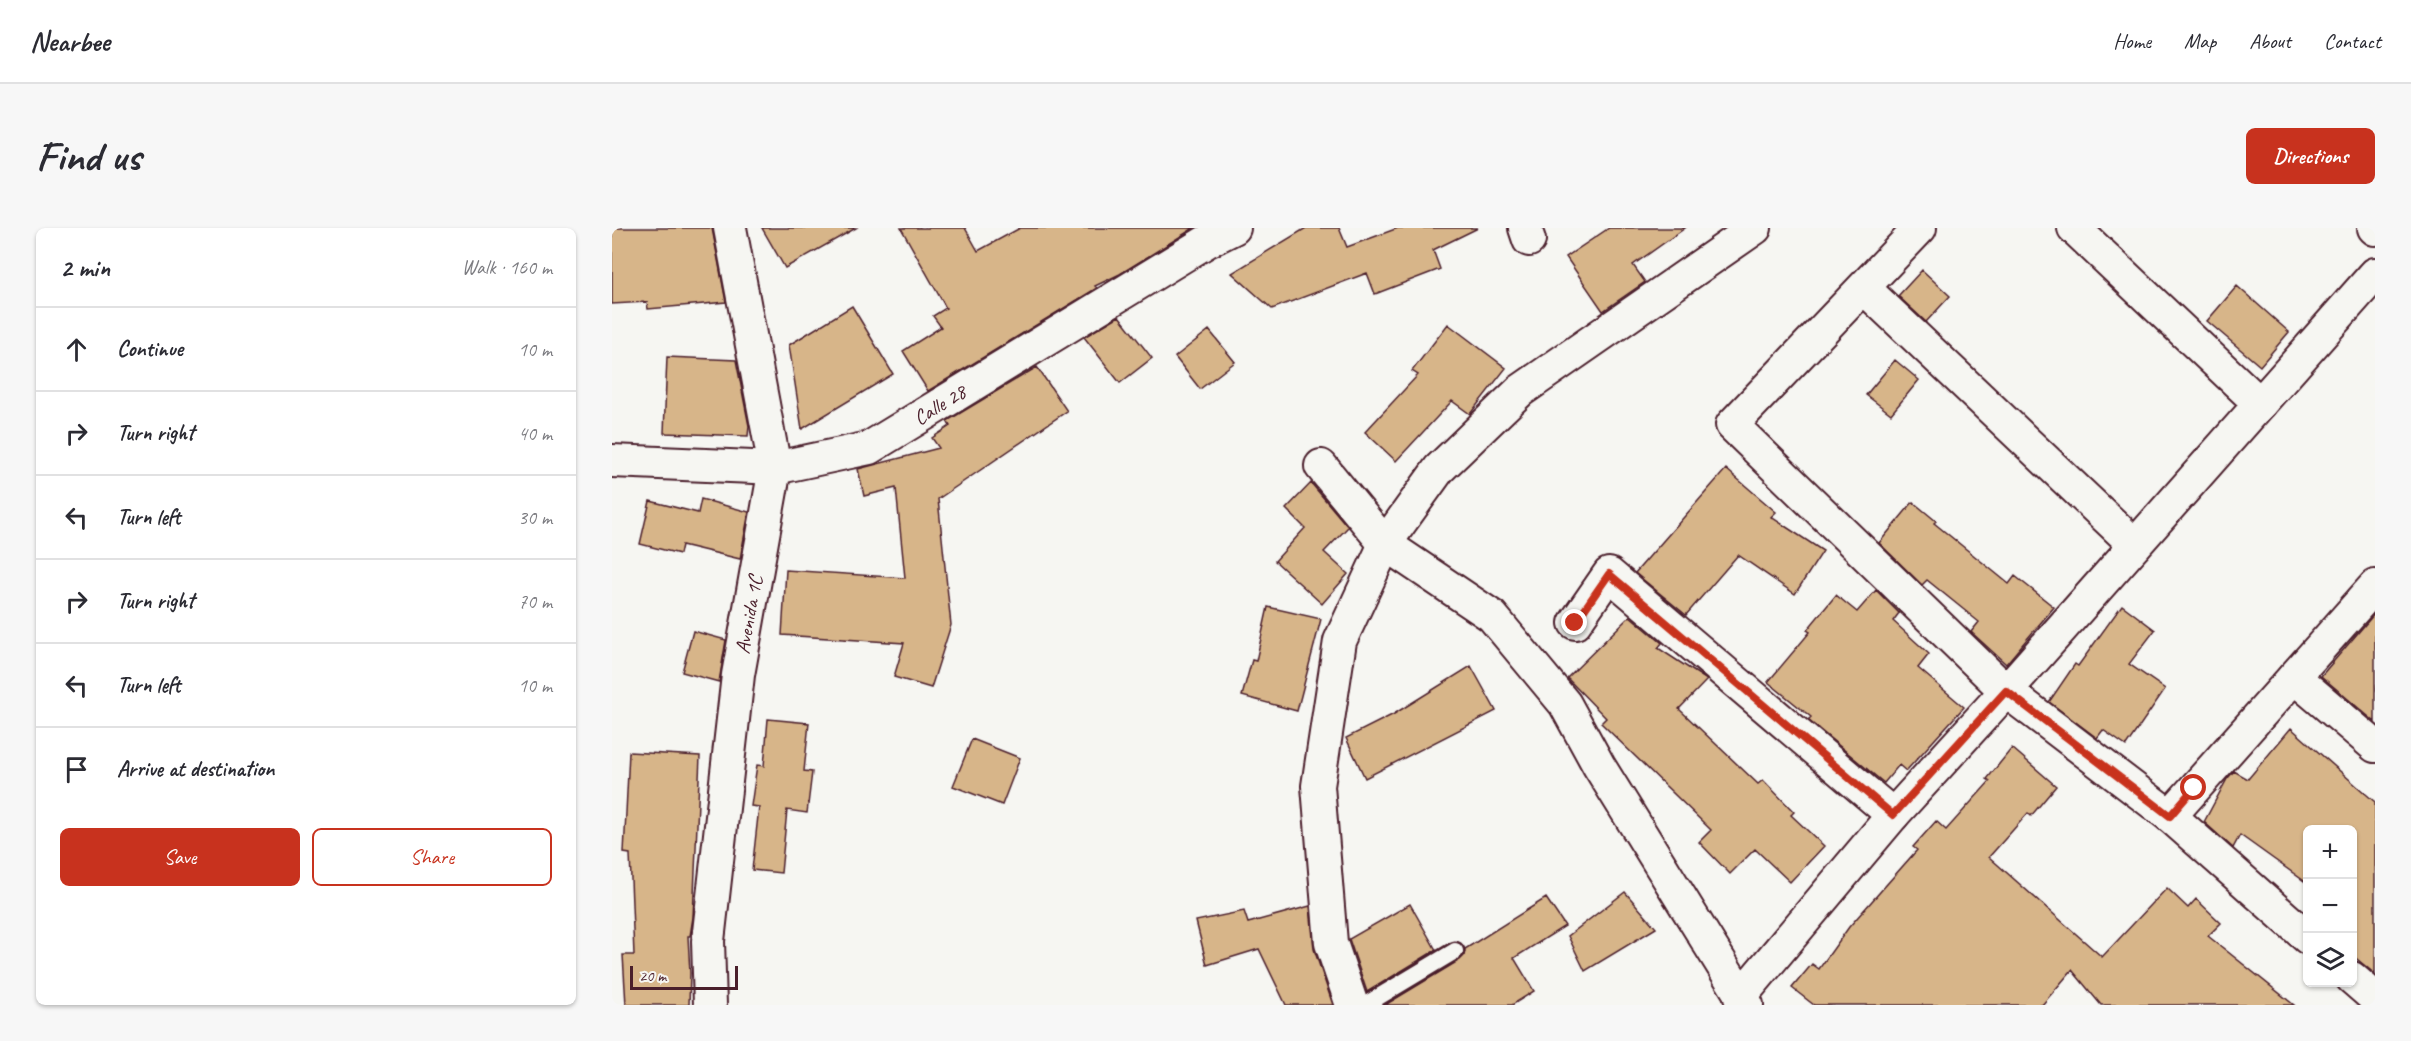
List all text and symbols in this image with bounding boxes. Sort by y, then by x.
text: Nearbee [30,24,110,59]
text: Home [2113,28,2151,54]
text: Map [2184,28,2216,54]
text: About [2249,28,2291,54]
text: Contact [2324,28,2381,54]
button: Directions [2246,128,2375,184]
text: Find us [36,130,141,183]
text: 2 min [60,251,110,284]
text: Walk · 160 m [462,255,552,280]
icon: ahead [60,333,93,366]
text: Continue [117,335,183,363]
text: 10 m [518,337,552,362]
street label: Calle 28 [908,378,973,431]
icon: right [60,417,93,450]
text: Turn right [117,419,194,447]
text: 40 m [518,421,552,446]
icon: left [60,501,93,534]
text: Turn left [117,503,181,531]
text: 30 m [518,505,552,530]
street label: Avenida 1C [729,571,769,656]
icon: right [60,585,93,618]
text: Turn right [117,587,194,615]
text: 70 m [518,589,552,614]
route end [1561,609,1587,635]
icon: left [60,669,93,702]
text: Turn left [117,671,181,699]
text: 10 m [518,673,552,698]
icon: arrive [60,753,93,786]
text: Arrive at destination [117,755,274,783]
route start [2180,774,2206,800]
map controls [2303,825,2357,987]
button: + [2303,825,2357,879]
button: Save [60,828,300,886]
button: Share [312,828,552,886]
button: − [2303,879,2357,933]
button: layers [2303,933,2357,987]
scale bar [630,963,738,990]
text: 20 m [639,966,666,986]

